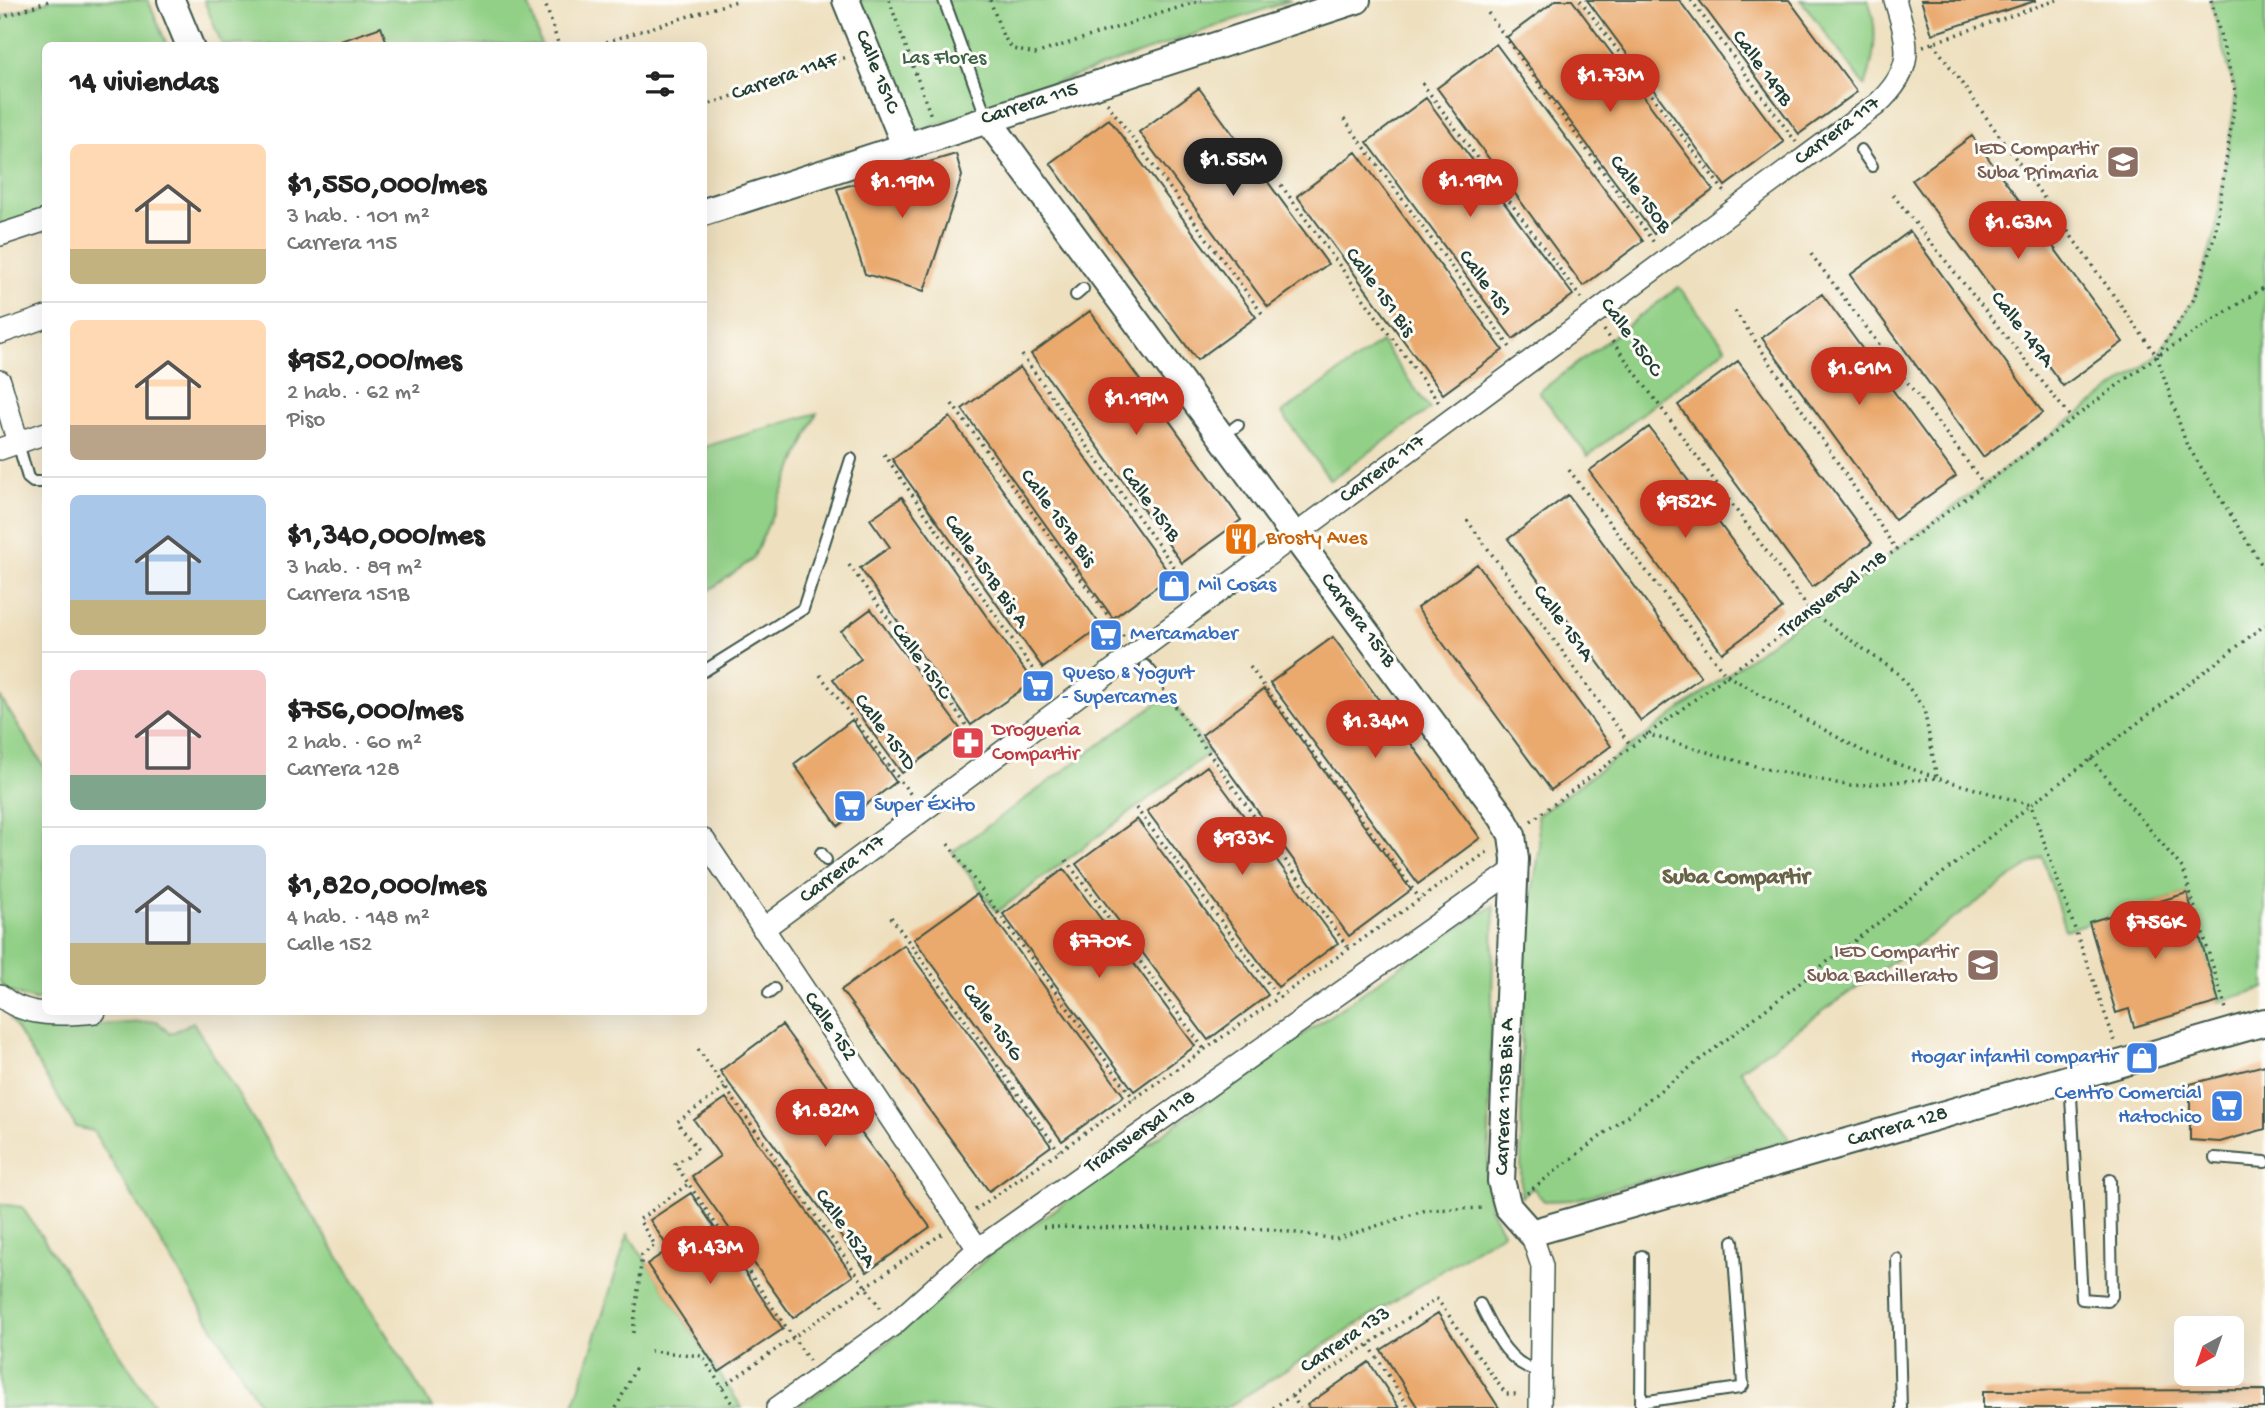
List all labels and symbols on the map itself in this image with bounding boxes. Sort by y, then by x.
street label: Calle 149B [1725,26,1798,113]
street label: Calle 151C [848,27,905,119]
park label: Las Flores [902,47,987,72]
street label: Carrera 114F [729,48,842,108]
pin: $1.73M [1553,54,1667,114]
street label: Carrera 115 [978,78,1082,132]
street label: Carrera 117 [1790,91,1887,172]
pin: $1.55M [1176,138,1290,198]
place label: IED Compartir Suba Primaria [1974,138,2100,187]
school or university icon: IED Compartir Suba Primaria [2104,143,2142,181]
street label: Calle 150B [1602,151,1676,240]
pin: $1.19M [845,160,959,220]
pin: $1.19M [1413,160,1527,219]
pin: $1.63M [1961,202,2075,261]
street label: Calle 151 Bis [1338,244,1420,343]
street label: Calle 151 [1452,246,1516,322]
street label: Calle 149A [1984,287,2059,374]
street label: Calle 150C [1593,294,1668,383]
pin: $1.61M [1802,348,1916,407]
pin: $1.19M [1079,378,1193,437]
street label: Carrera 117 [1335,429,1432,510]
street label: Calle 151B [1113,463,1185,548]
street label: Calle 151B Bis [1013,465,1102,574]
pin: $952K [1636,480,1734,540]
street label: Calle 151B Bis A [937,511,1034,635]
restaurant icon: Brosty Aves [1222,520,1260,558]
place label: Brosty Aves [1265,527,1368,552]
street label: Transversal 118 [1774,546,1893,645]
shop icon: Mil Cosas [1155,567,1193,605]
street label: Carrera 151B [1313,569,1401,674]
place label: Mil Cosas [1198,574,1277,599]
street label: Calle 151A [1526,581,1599,668]
supermarket icon: Mercamaber [1087,616,1125,654]
street label: Calle 151C [884,619,957,706]
place label: Mercamaber [1130,623,1239,648]
place label: Queso & Yogurt - Supercarnes [1062,662,1196,711]
supermarket icon: Queso & Yogurt - Supercarnes [1019,667,1057,705]
street label: Calle 151D [847,690,921,777]
pin: $1.34M [1318,700,1432,760]
place label: Drogueria Compartir [990,719,1082,768]
pharmacy icon: Drogueria Compartir [949,724,987,762]
supermarket icon: Super Éxito [831,787,869,825]
place label: Super Éxito [874,794,975,819]
pin: $933K [1193,818,1291,877]
street label: Carrera 117 [795,829,892,910]
district label: Suba Compartir [1662,865,1813,892]
pin: $756K [2106,902,2204,961]
pin: $770K [1050,920,1148,980]
place label: IED Compartir Suba Bachillerato [1807,941,1960,990]
school or university icon: IED Compartir Suba Bachillerato [1964,946,2002,984]
street label: Calle 151G [955,980,1028,1067]
street label: Calle 152 [797,988,861,1066]
street label: Carrera 115B Bis A [1491,1017,1521,1176]
shop icon: Hogar infantil compartir [2123,1039,2161,1077]
place label: Hogar infantil compartir [1911,1046,2120,1071]
place label: Centro Comercial Hatochico [2054,1082,2202,1131]
street label: Transversal 118 [1080,1086,1201,1181]
supermarket icon: Centro Comercial Hatochico [2208,1087,2246,1125]
pin: $1.82M [768,1090,882,1149]
street label: Carrera 128 [1845,1102,1951,1154]
street label: Calle 152A [808,1185,881,1274]
pin: $1.43M [653,1226,767,1286]
street label: Carrera 133 [1296,1302,1396,1380]
north arrow [2174,1316,2244,1386]

